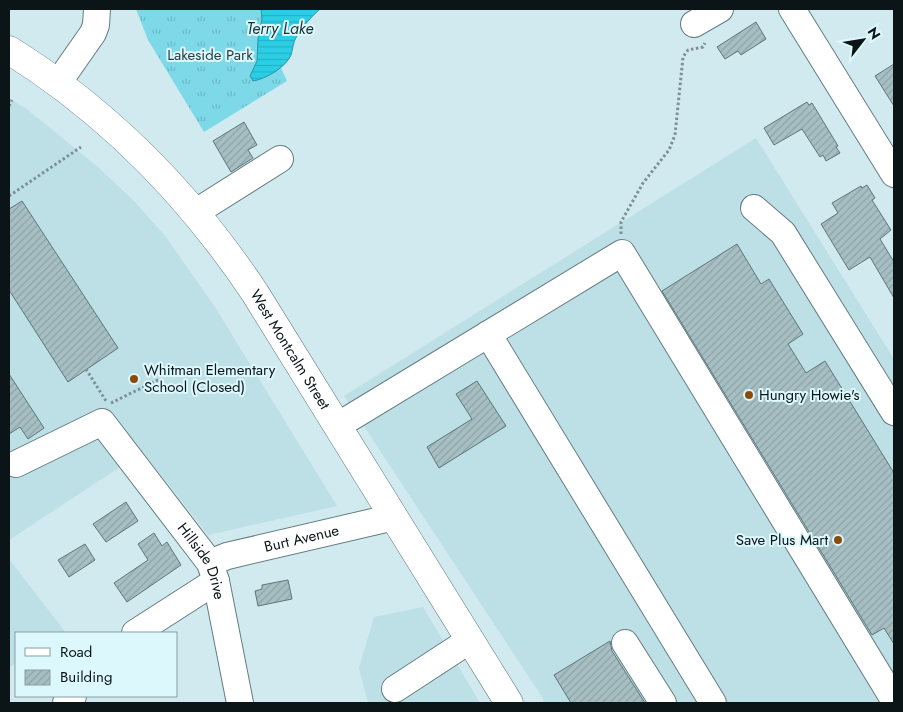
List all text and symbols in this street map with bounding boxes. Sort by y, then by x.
north arrow [838,15,888,65]
water label: Terry Lake [247,17,313,40]
text: N [863,23,886,43]
park label: Lakeside Park [167,44,253,66]
street label: West Montcalm Street [245,285,336,414]
place label: Whitman Elementary School (Closed) [144,359,276,398]
marker: Whitman Elementary School (Closed) [128,373,140,385]
place label: Hungry Howie's [759,384,860,406]
marker: Hungry Howie's [743,389,755,401]
street label: Hillside Drive [172,518,230,602]
street label: Burt Avenue [262,519,342,558]
place label: Save Plus Mart [736,529,828,551]
marker: Save Plus Mart [832,534,844,546]
legend [15,632,178,697]
text: Road [60,641,92,663]
text: Building [60,666,112,688]

